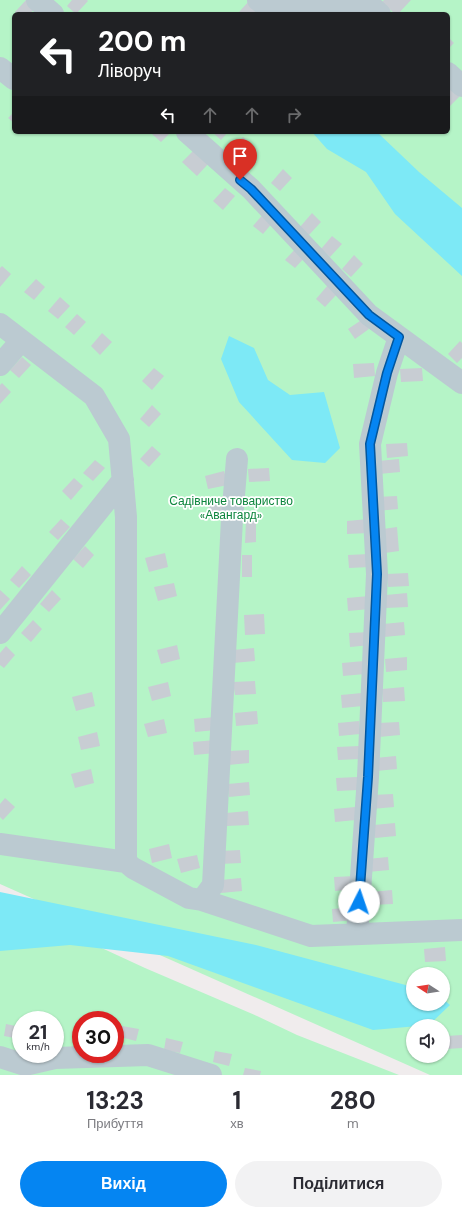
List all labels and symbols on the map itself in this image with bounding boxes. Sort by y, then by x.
pin [223,139,257,180]
park label: Садівниче товариство «Авангард» [169,493,293,523]
position arrow [338,881,380,923]
north arrow [406,967,450,1011]
speed limit sign: 30 [72,1011,124,1063]

